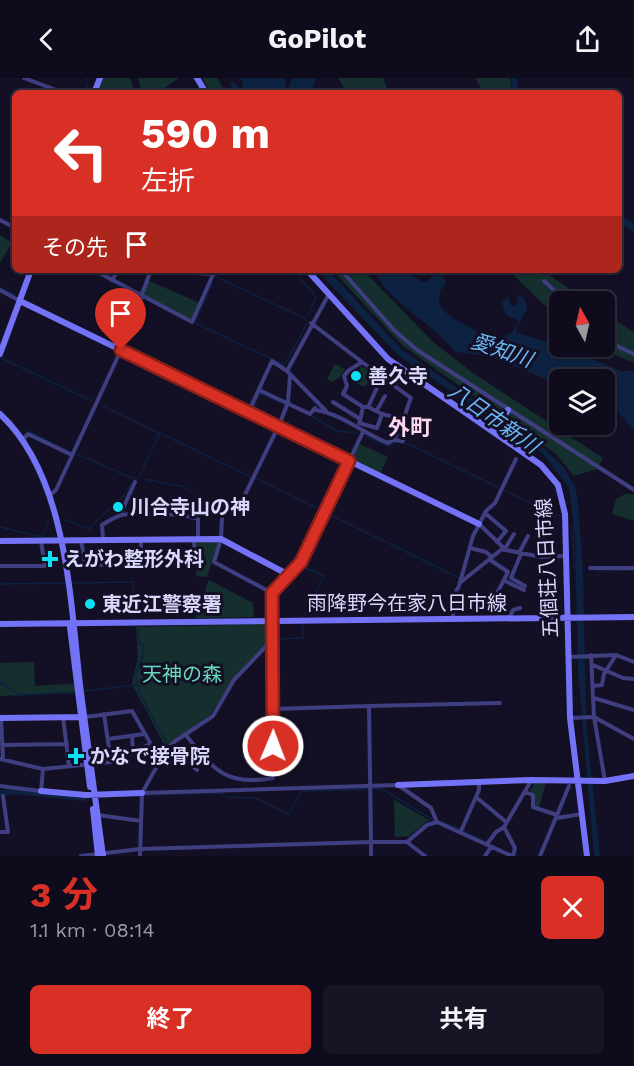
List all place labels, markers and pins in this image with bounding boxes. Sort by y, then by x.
pin [95,288,146,350]
place label: 善久寺 [368,364,428,388]
marker: 善久寺 [349,369,363,383]
place label: 川合寺山の神 [130,495,250,519]
marker: 川合寺山の神 [111,500,125,514]
place label: えがわ整形外科 [64,547,204,571]
marker: えがわ整形外科 [41,550,59,568]
place label: 東近江警察署 [102,592,222,616]
marker: 東近江警察署 [83,597,97,611]
place label: かなで接骨院 [90,744,210,768]
marker: かなで接骨院 [67,747,85,765]

